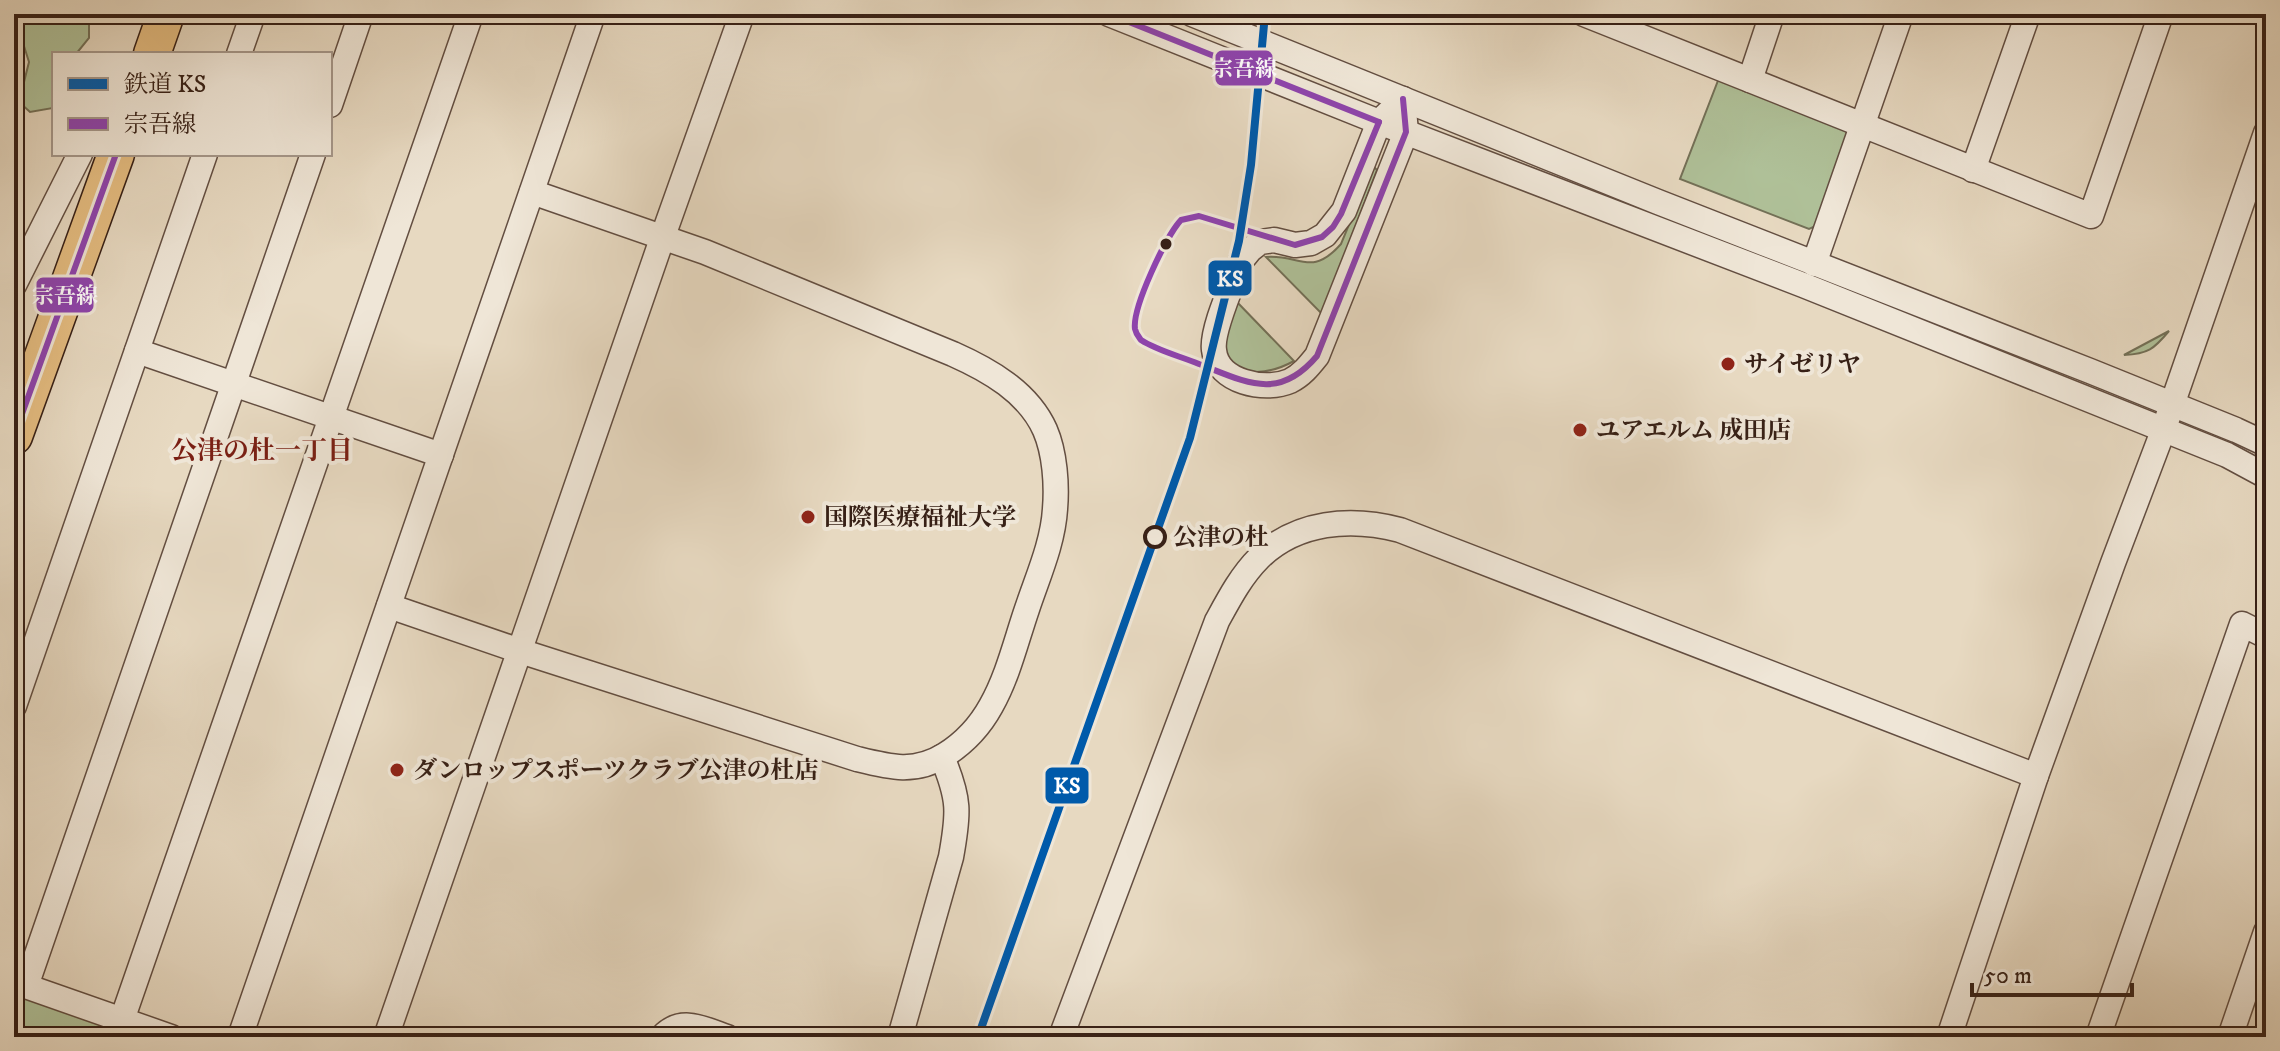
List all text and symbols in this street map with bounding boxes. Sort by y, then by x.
line badge: 宗吾線 [1214,49,1274,87]
legend [52,52,332,156]
text: 宗吾線 [1211,56,1277,83]
text: 鉄道 KS [124,70,206,100]
text: 宗吾線 [124,110,196,140]
unlabelled marker [1158,236,1174,252]
line badge: KS [1207,259,1253,297]
text: KS [1217,266,1243,293]
line badge: 宗吾線 [35,276,95,314]
text: 宗吾線 [32,283,98,310]
place label: サイゼリヤ [1744,350,1861,380]
marker: サイゼリヤ [1719,355,1737,373]
place label: ユアエルム 成田店 [1596,416,1791,446]
marker: ユアエルム 成田店 [1571,421,1589,439]
district label: 公津の杜一丁目 [171,435,353,468]
place label: 国際医療福祉大学 [824,503,1016,533]
marker: 国際医療福祉大学 [799,508,817,526]
place label: 公津の杜 [1173,523,1269,553]
marker: 公津の杜 [1144,526,1166,548]
place label: ダンロップスポーツクラブ公津の杜店 [413,756,819,786]
marker: ダンロップスポーツクラブ公津の杜店 [388,761,406,779]
line badge: KS [1044,766,1090,805]
text: KS [1054,773,1080,800]
scale bar [1972,947,2132,997]
text: 50 m [1984,961,2032,991]

